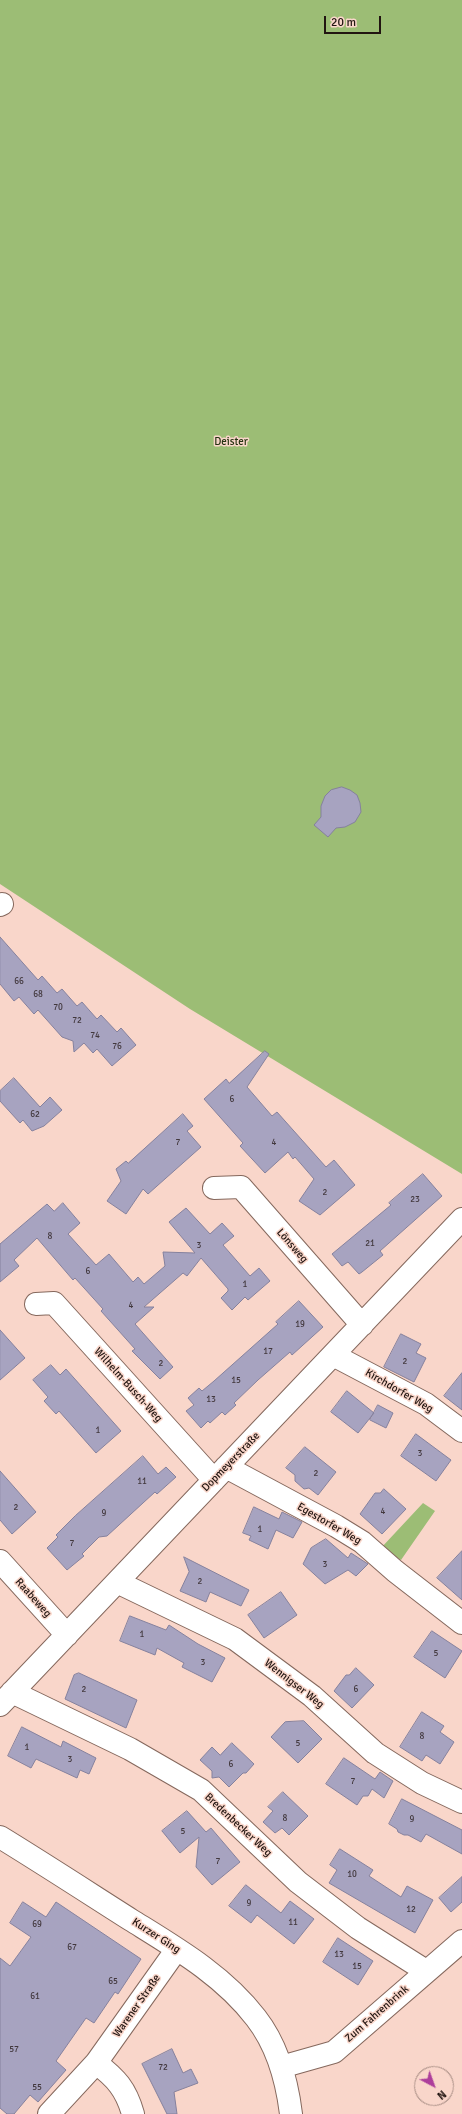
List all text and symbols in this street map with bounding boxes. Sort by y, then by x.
scale bar [326,8,383,34]
text: 20 m [331,15,356,30]
park label: Deister [214,435,248,449]
house number: 66 [14,977,24,987]
house number: 68 [33,990,43,1000]
house number: 70 [53,1003,63,1013]
house number: 72 [72,1016,82,1026]
house number: 74 [90,1031,100,1041]
house number: 76 [112,1042,122,1052]
house number: 6 [230,1095,234,1105]
house number: 62 [30,1110,40,1120]
house number: 7 [176,1138,180,1148]
house number: 4 [272,1138,276,1148]
house number: 2 [323,1188,327,1198]
house number: 23 [410,1195,420,1205]
street label: Lönsweg [274,1226,310,1266]
house number: 8 [48,1232,52,1242]
house number: 21 [365,1239,375,1249]
house number: 3 [197,1241,201,1251]
house number: 6 [86,1267,90,1277]
house number: 1 [243,1280,247,1290]
house number: 4 [129,1301,133,1311]
house number: 19 [295,1320,305,1330]
street label: Wilhelm-Busch-Weg [91,1345,165,1425]
house number: 17 [263,1347,273,1357]
house number: 2 [403,1357,407,1367]
house number: 2 [159,1359,163,1369]
street label: Kirchdorfer Weg [363,1366,435,1416]
house number: 15 [231,1376,241,1386]
house number: 13 [206,1395,216,1405]
house number: 1 [96,1426,100,1436]
street label: Dopmeyerstraße [199,1429,263,1495]
house number: 3 [418,1449,422,1459]
house number: 2 [314,1469,318,1479]
house number: 11 [137,1477,147,1487]
street label: Egestorfer Weg [295,1500,363,1548]
house number: 2 [14,1503,18,1513]
house number: 4 [381,1507,385,1517]
house number: 9 [102,1509,106,1519]
house number: 1 [258,1525,262,1535]
house number: 7 [70,1539,74,1549]
house number: 3 [323,1560,327,1570]
street label: Raabeweg [12,1576,54,1620]
house number: 2 [198,1577,202,1587]
house number: 1 [140,1630,144,1640]
house number: 5 [434,1649,438,1659]
street label: Wennigser Weg [261,1657,327,1711]
house number: 3 [201,1658,205,1668]
house number: 2 [82,1685,86,1695]
house number: 6 [354,1685,358,1695]
house number: 8 [420,1732,424,1742]
house number: 5 [296,1739,300,1749]
house number: 1 [25,1743,29,1753]
house number: 3 [68,1755,72,1765]
house number: 6 [229,1760,233,1770]
house number: 7 [351,1777,355,1787]
street label: Bredenbecker Weg [202,1790,274,1860]
house number: 8 [283,1814,287,1824]
house number: 9 [410,1815,414,1825]
house number: 5 [181,1827,185,1837]
house number: 7 [216,1857,220,1867]
house number: 10 [347,1870,357,1880]
house number: 9 [247,1899,251,1909]
house number: 12 [406,1905,416,1915]
street label: Kurzer Ging [129,1915,183,1957]
house number: 11 [288,1918,298,1928]
house number: 69 [32,1920,42,1930]
house number: 67 [67,1943,77,1953]
house number: 13 [334,1950,344,1960]
house number: 15 [352,1962,362,1972]
street label: Warener Straße [110,1972,164,2040]
house number: 65 [108,1977,118,1987]
street label: Zum Fahrenbrink [343,1983,411,2045]
house number: 61 [30,1992,40,2002]
house number: 57 [9,2045,19,2055]
house number: 72 [158,2063,168,2073]
north arrow [414,2066,454,2106]
house number: 55 [32,2083,42,2093]
text: N [434,2087,449,2102]

